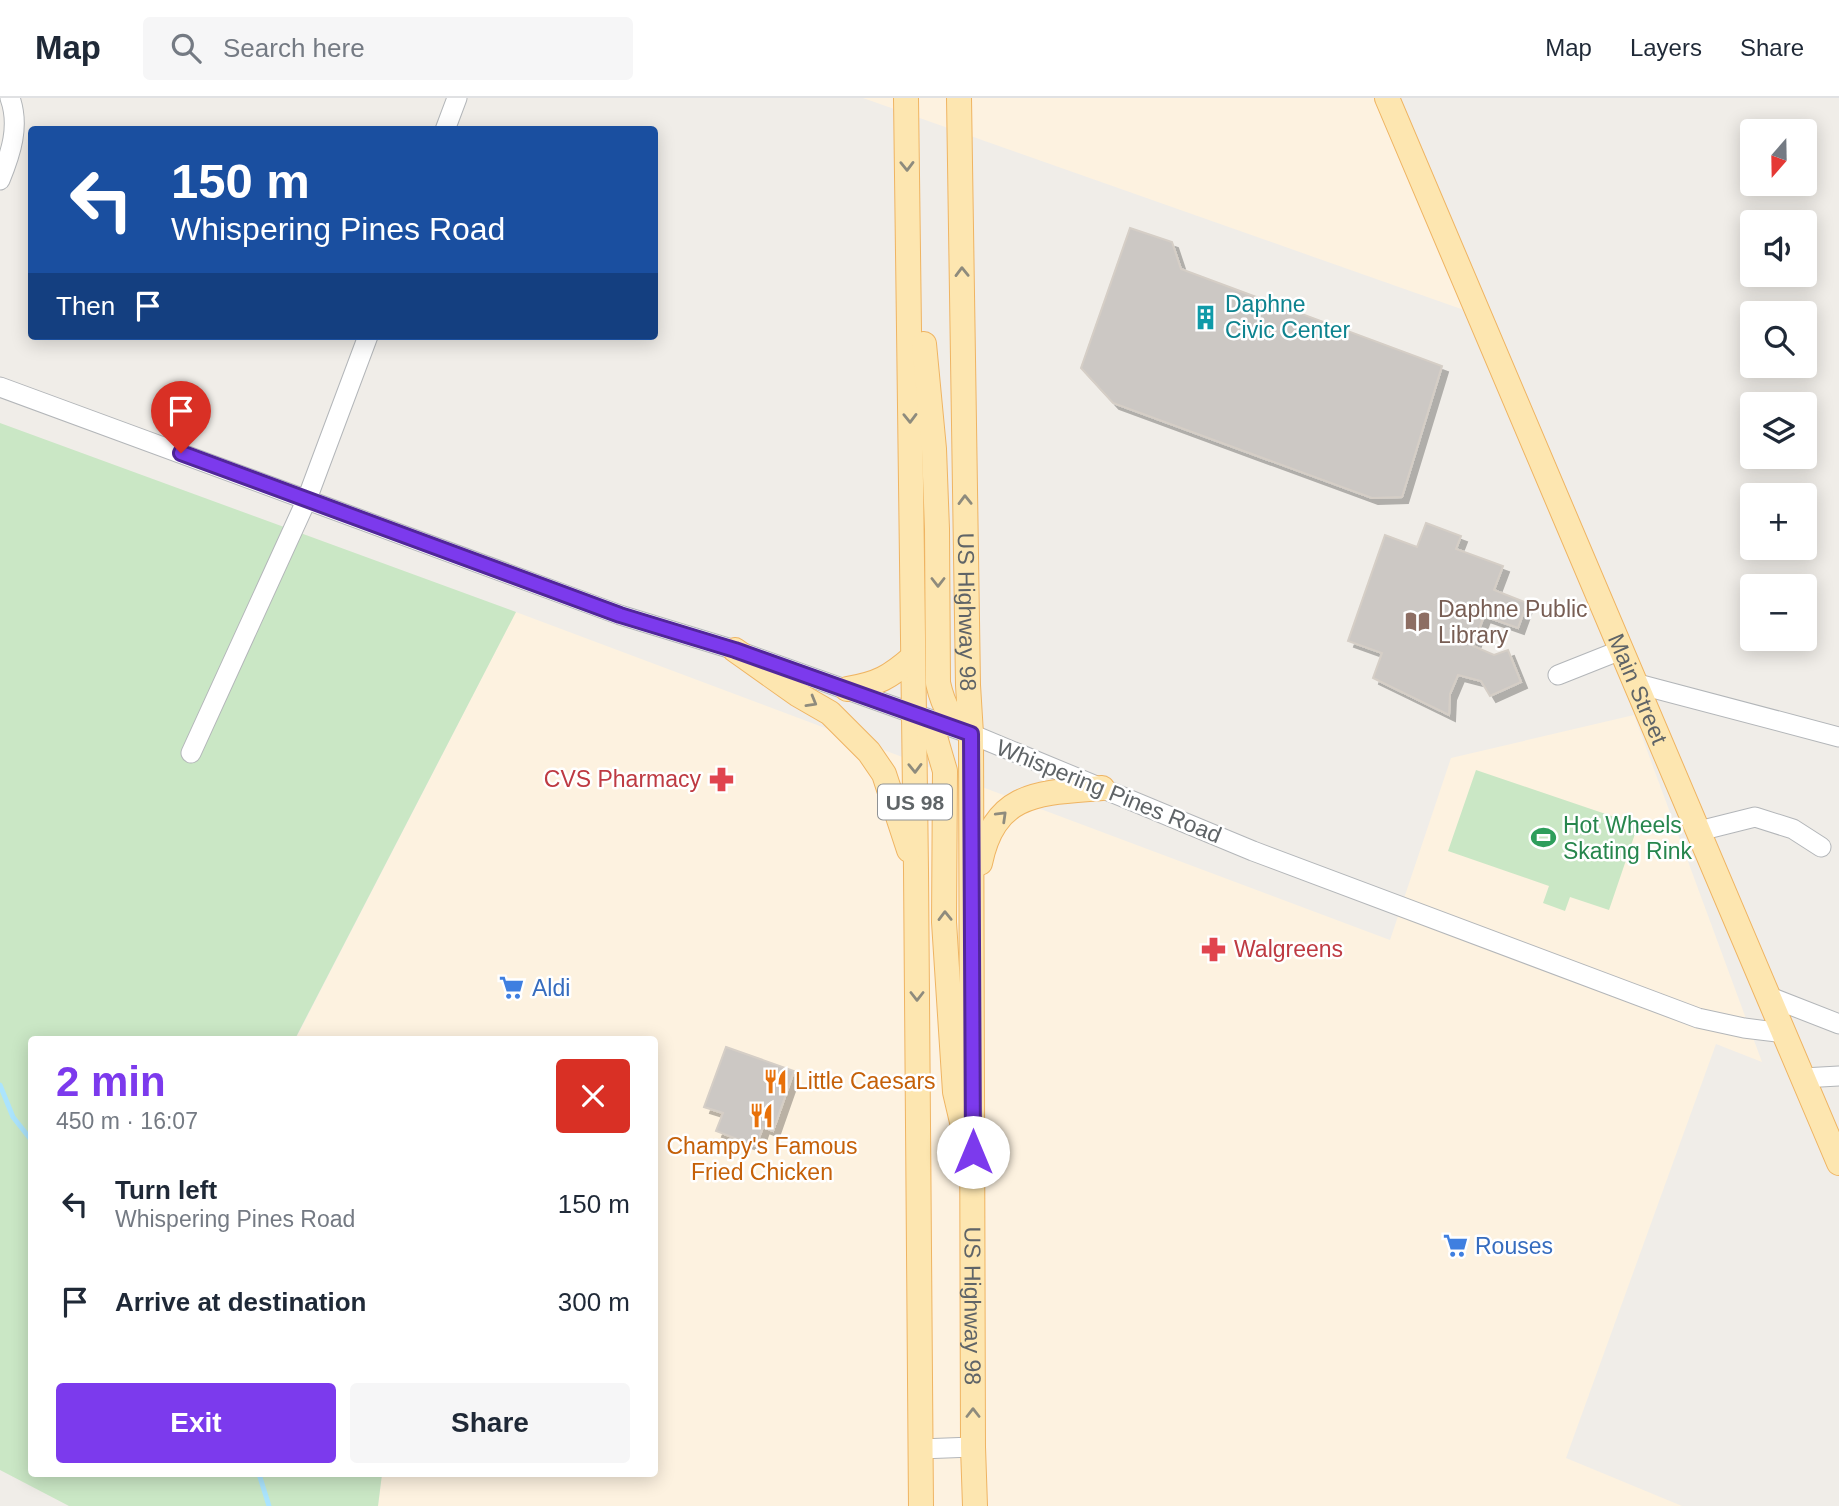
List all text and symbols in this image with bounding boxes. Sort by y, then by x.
search box [143,17,633,80]
text: Map [35,29,101,66]
icon: search [167,29,205,67]
text: Search here [223,33,365,63]
text: Map [1545,34,1592,61]
text: Layers [1630,34,1702,61]
text: Share [1740,34,1804,61]
north arrow [1740,119,1816,196]
map controls [1740,119,1817,651]
icon: left [56,154,147,245]
text: 150 m [171,154,310,208]
one-way arrow [899,161,915,172]
button: sound [1740,210,1817,287]
text: Whispering Pines Road [171,211,505,247]
one-way arrow [954,267,970,277]
icon: arrive [129,287,167,325]
text: Then [56,291,115,321]
place label: Daphne Civic Center [1225,291,1351,343]
button: search [1740,301,1817,378]
building icon: Daphne Civic Center [1191,303,1219,331]
pin [151,381,211,453]
icon: arrive [162,392,200,430]
button: layers [1740,392,1817,469]
one-way arrow [903,413,918,424]
button: + [1740,483,1817,560]
one-way arrow [957,494,973,505]
street label: US Highway 98 [953,532,981,691]
button: − [1740,574,1817,651]
one-way arrow [930,577,946,588]
place label: Daphne Public Library [1438,596,1588,648]
library icon: Daphne Public Library [1404,608,1432,636]
street label: Main Street [1603,630,1673,749]
one-way arrow [804,694,817,707]
street label: Whispering Pines Road [993,734,1225,848]
one-way arrow [907,763,923,774]
pharmacy icon: CVS Pharmacy [707,765,735,793]
place label: CVS Pharmacy [544,766,701,792]
road number: US 98 [878,784,952,820]
one-way arrow [993,812,1006,824]
place label: Hot Wheels Skating Rink [1563,812,1693,864]
sports icon: Hot Wheels Skating Rink [1529,824,1557,852]
one-way arrow [937,910,952,921]
pharmacy icon: Walgreens [1200,935,1228,963]
place label: Walgreens [1234,936,1343,962]
supermarket icon: Aldi [498,974,526,1002]
place label: Aldi [532,975,570,1001]
one-way arrow [909,991,925,1001]
text: 2 min [56,1058,166,1105]
button: close [556,1059,630,1133]
restaurant icon: Little Caesars [761,1067,789,1095]
place label: Little Caesars [795,1068,936,1094]
restaurant icon: Champy's Famous Fried Chicken [748,1102,776,1130]
text: 450 m · 16:07 [56,1108,198,1134]
position arrow [936,1115,1010,1189]
place label: Champy's Famous Fried Chicken [666,1133,858,1185]
text: Turn left [115,1175,217,1205]
icon: left [56,1185,94,1223]
text: 150 m [558,1189,630,1219]
text: Whispering Pines Road [115,1206,355,1232]
street label: US Highway 98 [959,1226,986,1385]
supermarket icon: Rouses [1441,1232,1469,1260]
place label: Rouses [1475,1233,1553,1259]
icon: arrive [56,1283,94,1321]
text: Arrive at destination [115,1287,366,1317]
text: 300 m [558,1287,630,1317]
button: Exit [56,1383,336,1463]
button: Share [350,1383,630,1463]
one-way arrow [965,1408,981,1418]

